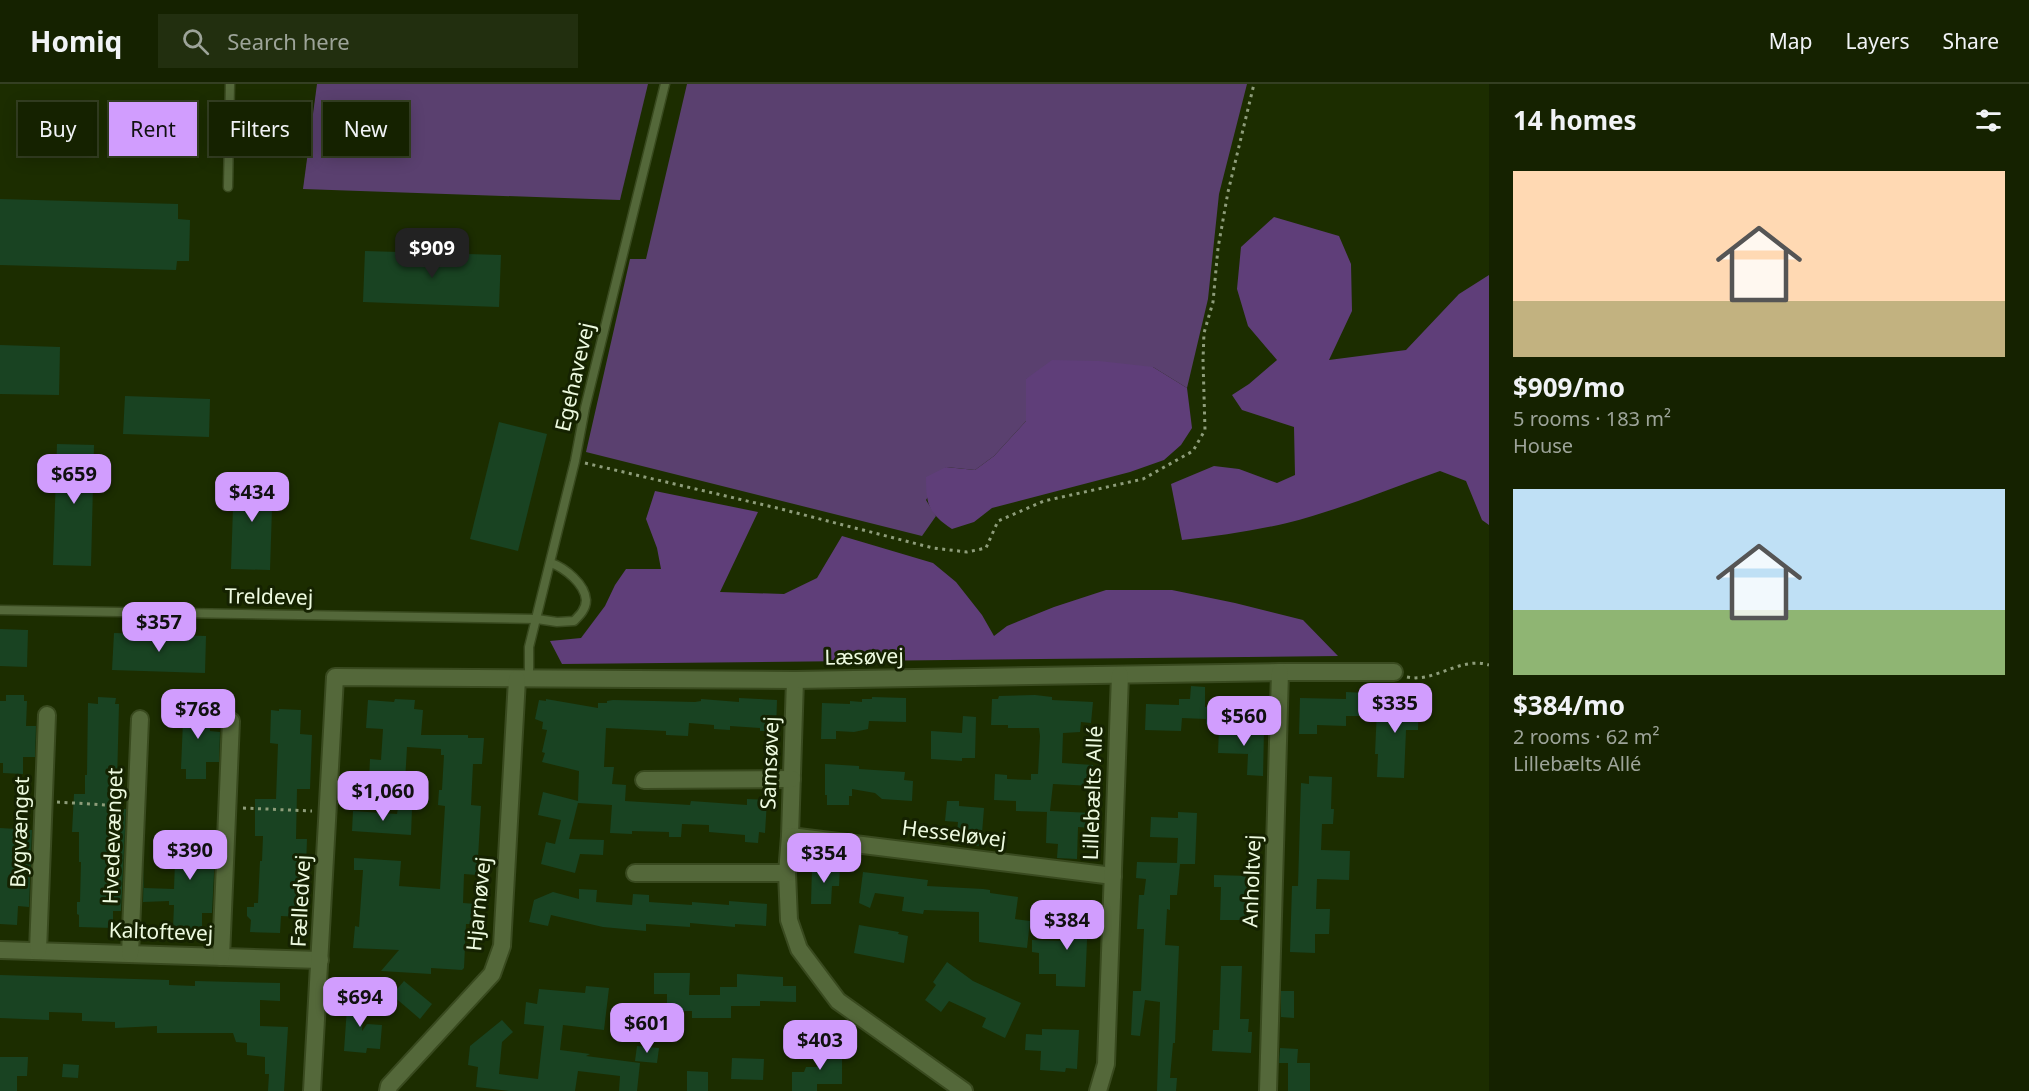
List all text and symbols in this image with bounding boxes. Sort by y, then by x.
search box [158,14,578,68]
text: Homiq [30,22,122,60]
icon: search [179,25,212,58]
text: Search here [227,26,350,56]
text: Map [1769,27,1813,55]
text: Layers [1846,27,1910,55]
text: Share [1943,27,1999,55]
chip: Buy [18,102,97,156]
chip: Rent [109,102,197,156]
chip: Filters [209,102,311,156]
chip: New [323,102,409,156]
text: 14 homes [1513,102,1637,138]
icon: filters [1972,104,2005,137]
icon: home [1705,210,1813,318]
pin: $909 [396,228,468,279]
text: $909 [409,234,455,261]
street label: Egehavevej [548,319,600,434]
text: $909/mo [1513,369,1625,405]
text: 5 rooms · 183 m² [1513,405,1671,432]
text: House [1513,432,1573,459]
pin: $659 [38,454,110,505]
text: $659 [51,460,97,487]
pin: $434 [216,472,288,523]
text: $434 [229,478,275,505]
icon: home [1705,528,1813,636]
street label: Treldevej [225,581,313,611]
pin: $357 [123,602,195,653]
text: $357 [136,608,182,635]
street label: Læsøvej [824,641,904,671]
pin: $335 [1359,683,1431,734]
text: $384/mo [1513,687,1625,723]
pin: $768 [162,689,234,740]
text: $335 [1372,689,1418,716]
text: $768 [175,695,221,722]
pin: $560 [1208,696,1280,747]
text: $560 [1221,702,1267,729]
street label: Samsøvej [753,716,785,810]
text: 2 rooms · 62 m² [1513,723,1660,750]
street label: Lillebælts Allé [1076,725,1108,861]
text: Lillebælts Allé [1513,750,1641,777]
street label: Hvedevænget [96,767,128,905]
pin: $1,060 [334,771,432,822]
street label: Bygvænget [3,775,35,888]
text: $1,060 [352,777,414,804]
street label: Hesseløvej [900,813,1008,853]
pin: $390 [154,830,226,881]
pin: $354 [788,833,860,884]
street label: Anholtvej [1235,834,1267,928]
text: $390 [167,836,213,863]
text: $354 [801,839,847,866]
street label: Fælledvej [284,854,316,948]
street label: Hjarnøvej [459,855,497,952]
pin: $384 [1031,900,1103,951]
text: $384 [1044,906,1090,933]
street label: Kaltoftevej [108,915,214,947]
pin: $694 [324,977,396,1028]
text: $694 [337,983,383,1010]
pin: $601 [611,1003,683,1054]
text: $601 [624,1009,670,1036]
pin: $403 [784,1020,856,1071]
text: $403 [797,1026,843,1053]

